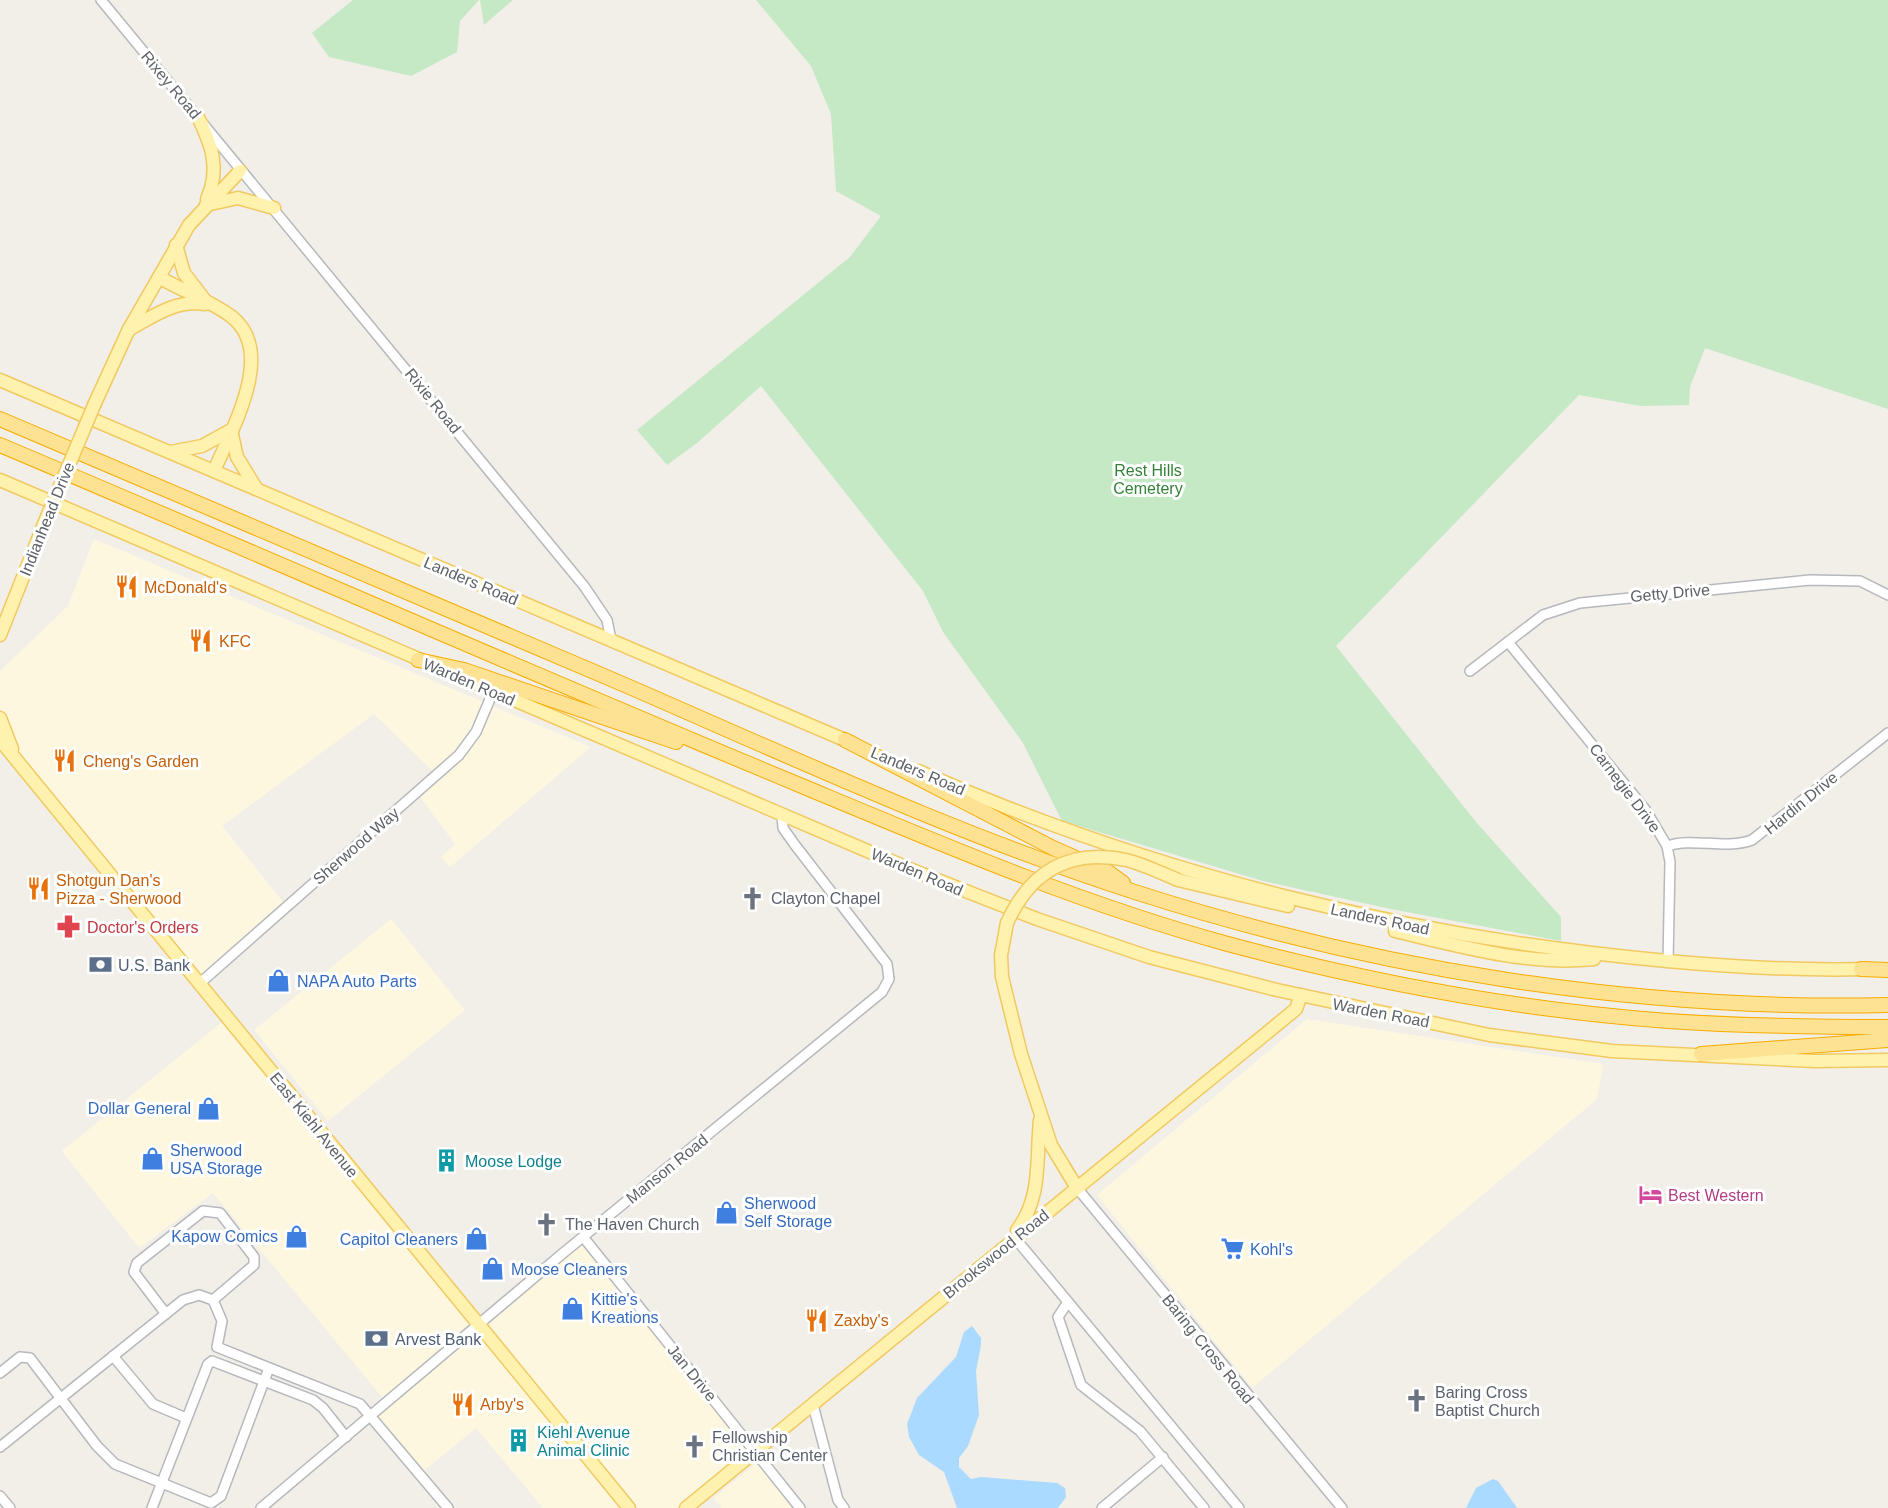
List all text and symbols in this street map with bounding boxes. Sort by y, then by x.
street label: Rixey Road [138,48,204,122]
street label: Rixie Road [402,365,464,437]
street label: Indianhead Drive [16,460,78,578]
park label: Rest Hills Cemetery [1113,462,1183,497]
street label: Landers Road [421,554,521,608]
restaurant icon: McDonald's [113,574,139,600]
place label: McDonald's [144,579,227,596]
street label: Getty Drive [1629,581,1711,605]
restaurant icon: KFC [188,628,214,654]
place label: KFC [219,633,251,650]
street label: Warden Road [421,655,517,709]
street label: Carnegie Drive [1586,740,1664,836]
street label: Landers Road [868,744,968,798]
restaurant icon: Cheng's Garden [52,748,78,774]
place label: Cheng's Garden [83,753,199,770]
street label: Hardin Drive [1761,768,1841,838]
street label: Sherwood Way [310,804,402,888]
street label: Warden Road [869,845,965,899]
place label: Shotgun Dan's Pizza - Sherwood [56,872,181,907]
restaurant icon: Shotgun Dan's Pizza - Sherwood [25,876,51,902]
church icon: Clayton Chapel [740,885,766,911]
place label: Clayton Chapel [771,890,880,907]
street label: Landers Road [1329,900,1431,938]
pharmacy icon: Doctor's Orders [56,914,82,940]
place label: Doctor's Orders [87,919,199,936]
bank icon: U.S. Bank [87,952,113,978]
place label: U.S. Bank [118,957,191,974]
shop icon: NAPA Auto Parts [266,968,292,994]
place label: NAPA Auto Parts [297,973,417,990]
street label: Warden Road [1331,995,1431,1031]
street label: East Kiehl Avenue [267,1069,361,1181]
shop icon: Dollar General [196,1095,222,1121]
place label: Dollar General [88,1100,191,1117]
street label: Manson Road [623,1131,711,1207]
place label: Sherwood USA Storage [170,1142,263,1177]
shop icon: Sherwood USA Storage [139,1146,165,1172]
building icon: Moose Lodge [434,1148,460,1174]
place label: Moose Lodge [465,1153,562,1170]
hotel icon: Best Western [1637,1182,1663,1208]
place label: Best Western [1668,1187,1764,1204]
place label: Sherwood Self Storage [744,1195,832,1230]
shop icon: Sherwood Self Storage [713,1199,739,1225]
street label: Brookswood Road [940,1206,1052,1302]
church icon: The Haven Church [534,1211,560,1237]
place label: The Haven Church [565,1216,699,1233]
shop icon: Kapow Comics [283,1223,309,1249]
shop icon: Capitol Cleaners [463,1226,489,1252]
place label: Kapow Comics [171,1228,278,1245]
place label: Capitol Cleaners [340,1231,458,1248]
supermarket icon: Kohl's [1219,1236,1245,1262]
place label: Kohl's [1250,1241,1293,1258]
shop icon: Moose Cleaners [480,1256,506,1282]
place label: Moose Cleaners [511,1261,628,1278]
place label: Kittie's Kreations [591,1291,659,1326]
street label: Baring Cross Road [1159,1291,1257,1407]
shop icon: Kittie's Kreations [560,1295,586,1321]
restaurant icon: Zaxby's [803,1307,829,1333]
place label: Zaxby's [834,1312,889,1329]
bank icon: Arvest Bank [364,1326,390,1352]
place label: Arvest Bank [395,1331,482,1348]
street label: Jan Drive [664,1341,720,1405]
place label: Baring Cross Baptist Church [1435,1384,1540,1419]
church icon: Baring Cross Baptist Church [1404,1388,1430,1414]
restaurant icon: Arby's [449,1391,475,1417]
place label: Arby's [480,1396,524,1413]
place label: Kiehl Avenue Animal Clinic [537,1424,630,1459]
building icon: Kiehl Avenue Animal Clinic [506,1428,532,1454]
place label: Fellowship Christian Center [712,1429,828,1464]
church icon: Fellowship Christian Center [681,1433,707,1459]

